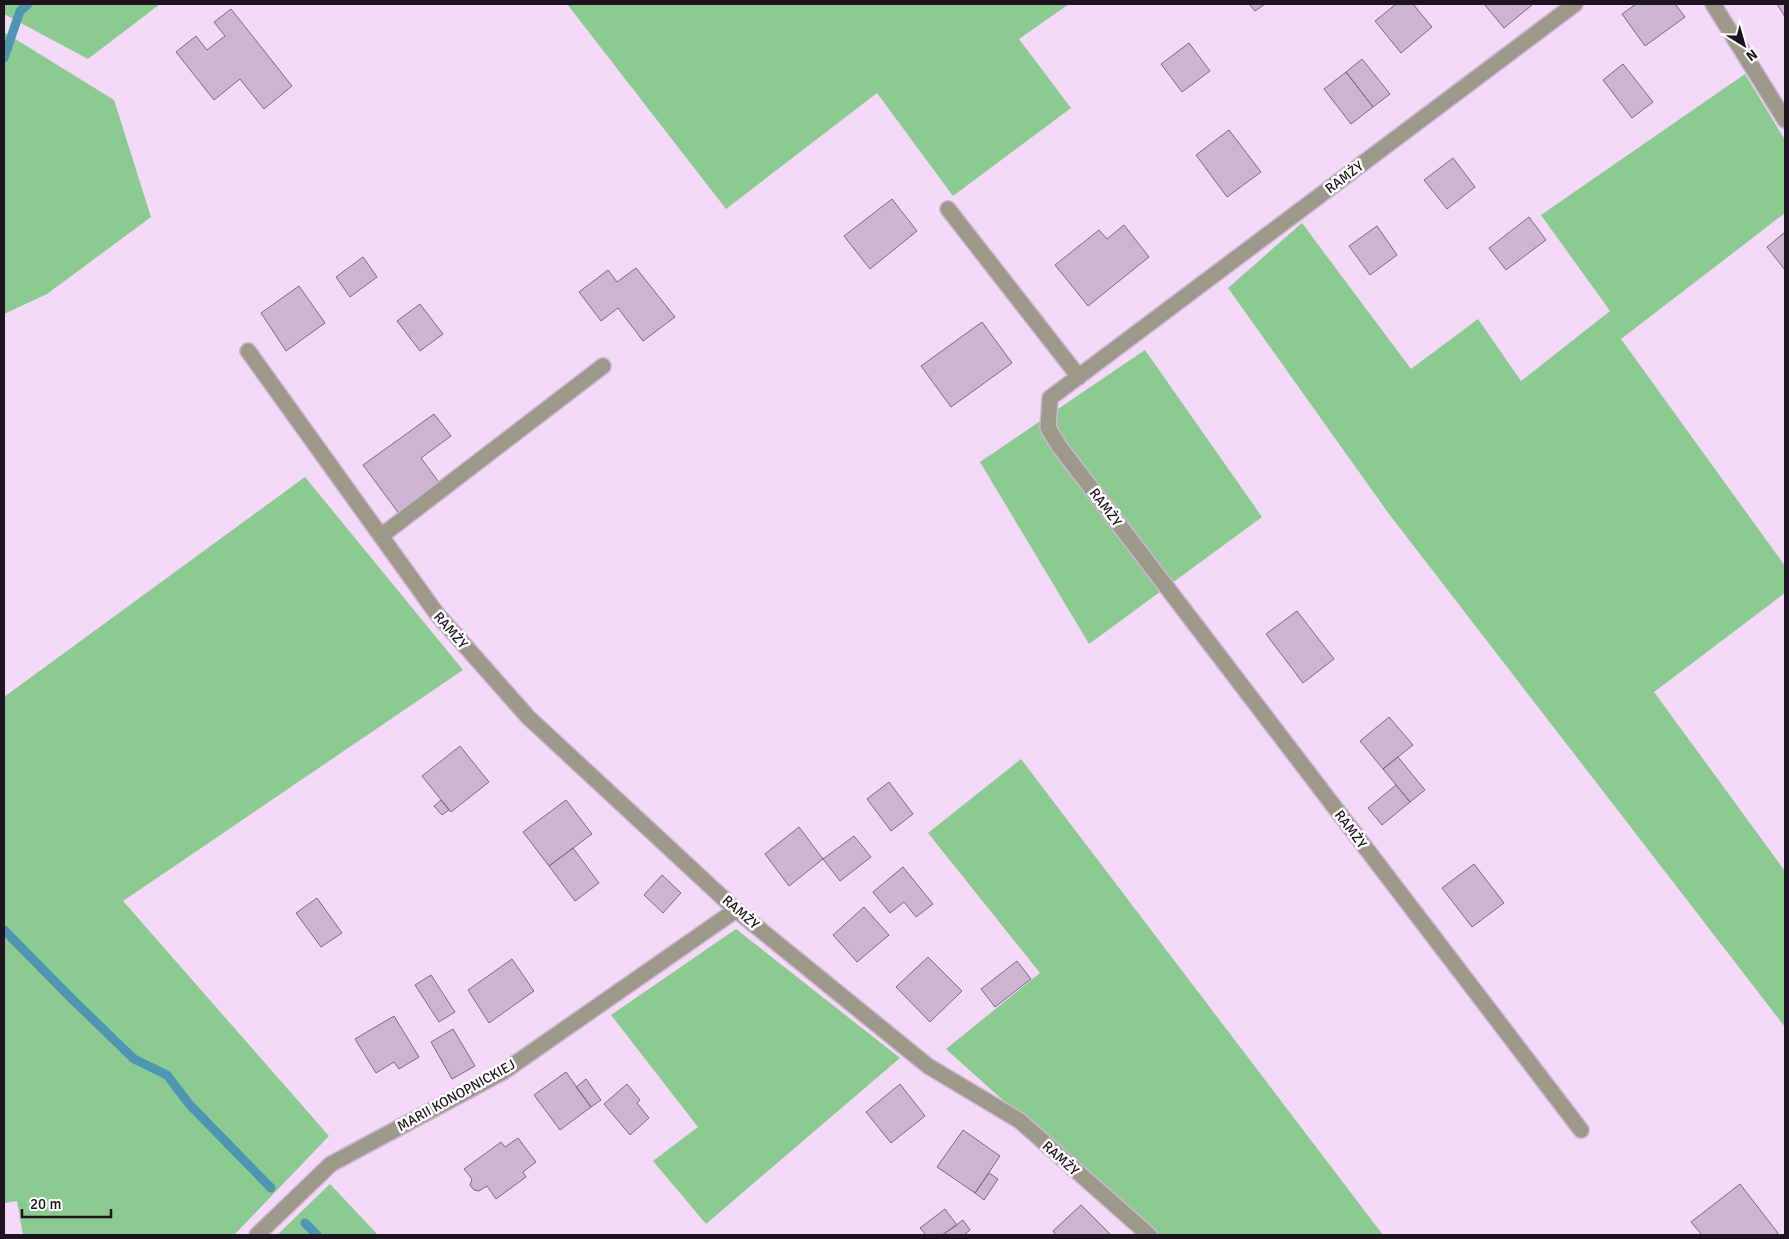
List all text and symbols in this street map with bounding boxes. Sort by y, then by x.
north arrow [1719,20,1769,70]
text: N [1743,45,1761,65]
street label: RAMŻY [1322,158,1367,197]
street label: RAMŻY [1086,485,1125,530]
street label: RAMŻY [430,608,471,652]
street label: RAMŻY [1331,807,1370,852]
street label: RAMŻY [719,892,763,933]
street label: MARII KONOPNICKIEJ [394,1056,518,1135]
street label: RAMŻY [1039,1138,1082,1179]
scale bar [22,1186,111,1218]
text: 20 m [30,1195,61,1213]

